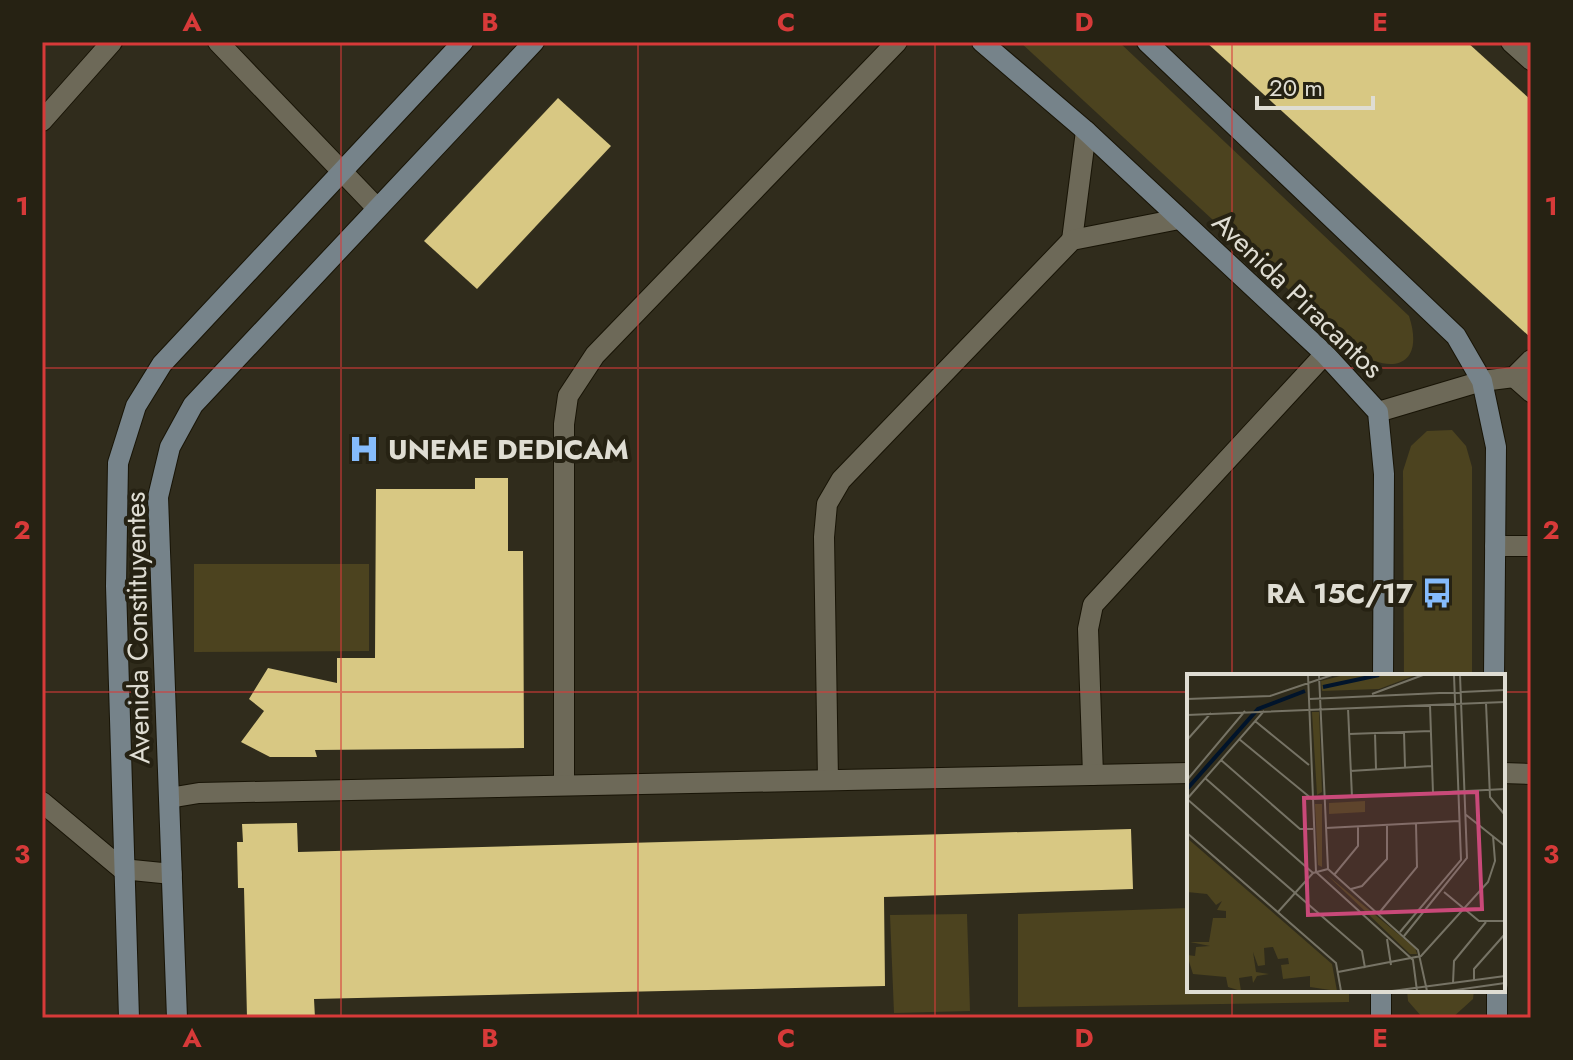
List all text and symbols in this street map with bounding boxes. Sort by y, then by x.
text: A [181,3,202,41]
text: B [481,3,499,41]
text: C [777,3,795,41]
text: D [1074,3,1094,41]
text: E [1372,3,1388,41]
scale bar [1257,60,1373,110]
text: 20 m [1269,70,1323,105]
text: 1 [15,187,29,225]
text: 1 [1544,187,1558,225]
street label: Avenida Piracantos [1203,203,1392,388]
place label: UNEME DEDICAM [388,429,629,470]
hospital icon: UNEME DEDICAM [347,432,381,466]
street label: Avenida Constituyentes [115,491,160,765]
text: 2 [13,511,31,549]
text: 2 [1542,511,1560,549]
place label: RA 15C/17 [1266,573,1413,614]
bus stop icon: RA 15C/17 [1420,576,1454,610]
inset map [1187,674,1505,992]
text: 3 [14,835,30,873]
text: 3 [1543,835,1559,873]
text: A [181,1019,202,1057]
text: B [481,1019,499,1057]
text: C [777,1019,795,1057]
text: D [1074,1019,1094,1057]
text: E [1372,1019,1388,1057]

